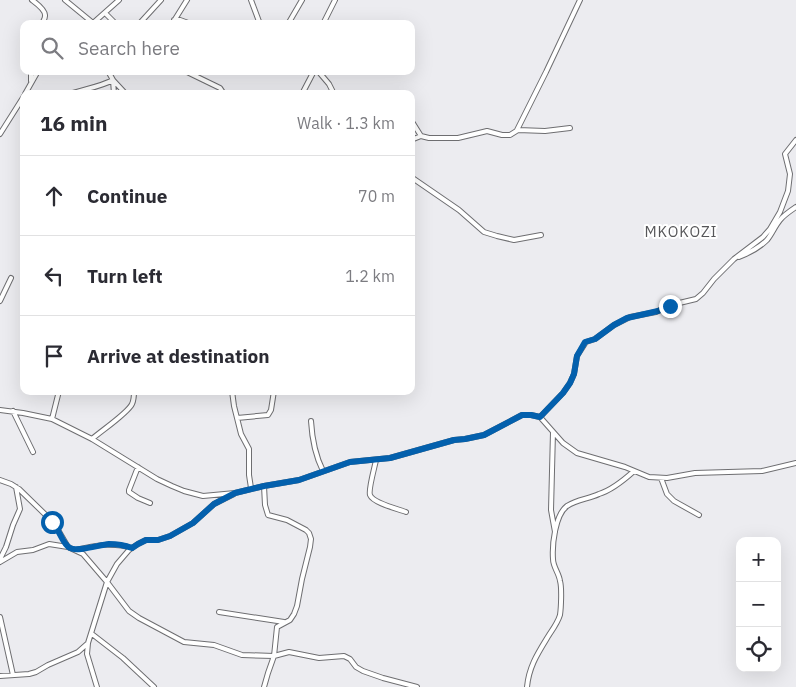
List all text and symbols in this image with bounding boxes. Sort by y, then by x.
search box [20,20,415,75]
icon: search [38,34,66,62]
text: Search here [78,36,180,60]
text: 16 min [40,109,107,137]
text: Walk · 1.3 km [297,113,395,133]
icon: ahead [40,182,68,210]
text: Continue [87,184,167,208]
text: 70 m [358,186,395,206]
district label: MKOKOZI [644,222,718,241]
icon: left [40,262,68,290]
text: Turn left [87,264,163,288]
text: 1.2 km [345,266,395,286]
route end [659,295,682,318]
icon: arrive [40,342,68,370]
text: Arrive at destination [87,344,270,368]
route start [41,511,64,534]
map controls [736,537,781,672]
button: + [736,537,781,582]
button: − [736,582,781,627]
button: locate [736,627,781,672]

